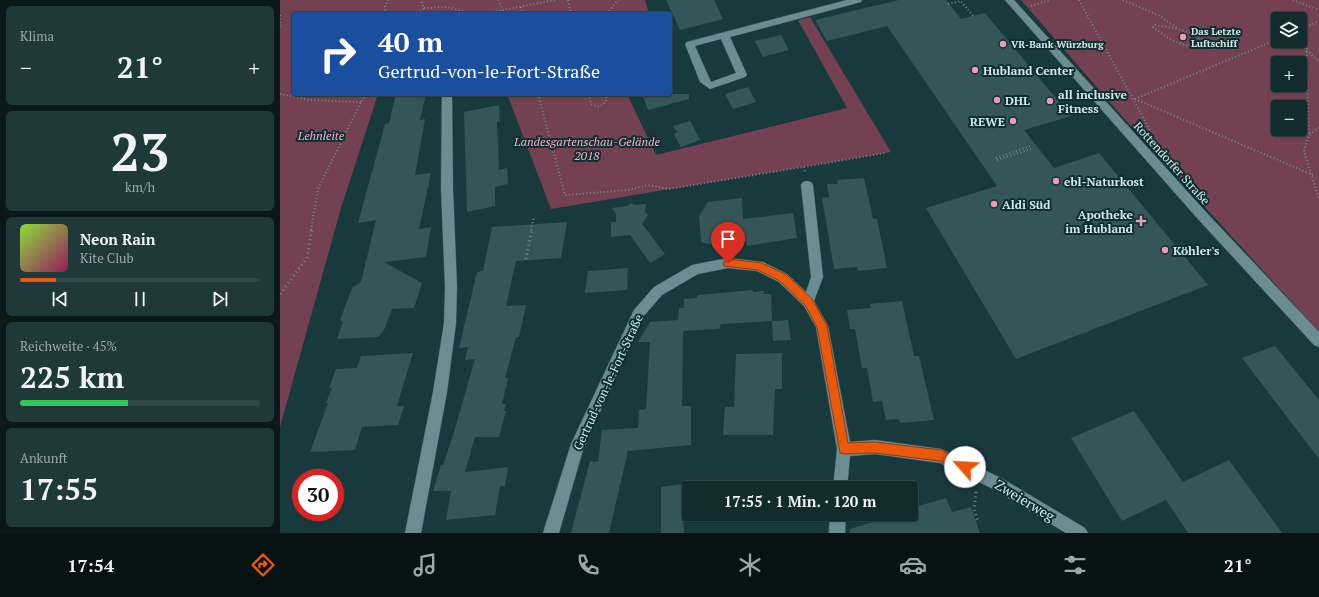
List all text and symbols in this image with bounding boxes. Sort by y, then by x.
map controls [1271,12,1307,136]
button: layers [1271,12,1307,48]
text: 40 m [378,23,443,60]
place label: Das Letzte Luftschiff [1191,25,1241,50]
text: Klima [20,27,54,45]
icon: right [312,28,364,80]
marker: Das Letzte Luftschiff [1178,32,1188,42]
place label: VR-Bank Würzburg [1011,38,1104,51]
marker: VR-Bank Würzburg [998,39,1008,49]
text: 21° [117,47,163,87]
text: − [20,53,32,82]
text: + [248,53,260,82]
button: + [1271,56,1307,92]
text: Gertrud-von-le-Fort-Straße [378,59,600,83]
place label: Hubland Center [983,63,1075,78]
marker: Hubland Center [970,65,980,75]
place label: all inclusive Fitness [1058,87,1128,116]
place label: DHL [1005,93,1030,108]
marker: DHL [992,95,1002,105]
marker: all inclusive Fitness [1045,96,1055,106]
button: − [1271,100,1307,136]
place label: REWE [970,114,1005,129]
marker: REWE [1008,116,1018,126]
text: 23 [111,117,169,186]
street label: Rottendorfer Straße [1131,118,1213,208]
park label: Lehnleite [297,128,345,143]
park label: Landesgartenschau-Gelände 2018 [513,134,661,163]
place label: ebl-Naturkost [1064,174,1144,189]
marker: ebl-Naturkost [1051,176,1061,186]
text: km/h [125,178,155,196]
place label: Aldi Süd [1002,197,1051,212]
marker: Aldi Süd [989,199,999,209]
place label: Apotheke im Hubland [1065,207,1134,236]
marker: Apotheke im Hubland [1136,216,1146,226]
pin [711,222,745,263]
icon: arrive [717,228,739,250]
text: Neon Rain [80,229,156,249]
place label: Köhler's [1173,243,1220,258]
marker: Köhler's [1160,245,1170,255]
text: Kite Club [80,249,134,267]
icon: previous [49,288,71,310]
icon: pause [129,288,151,310]
icon: next [209,288,231,310]
street label: Gertrud-von-le-Fort-Straße [570,312,646,452]
text: Reichweite · 45% [20,337,117,355]
text: 225 km [20,357,124,397]
position arrow [944,446,986,488]
text: Ankunft [20,449,68,467]
text: 17:55 [20,469,98,509]
speed limit sign: 30 [292,469,344,521]
street label: Zweierweg [992,475,1059,526]
text: 17:55 · 1 Min. · 120 m [724,491,876,511]
icon: directions [249,551,277,579]
icon: music [411,551,439,579]
icon: phone [574,551,602,579]
icon: climate [736,551,764,579]
icon: car [899,551,927,579]
icon: filters [1061,551,1089,579]
text: 17:54 [67,553,114,577]
text: 21° [1224,553,1252,577]

